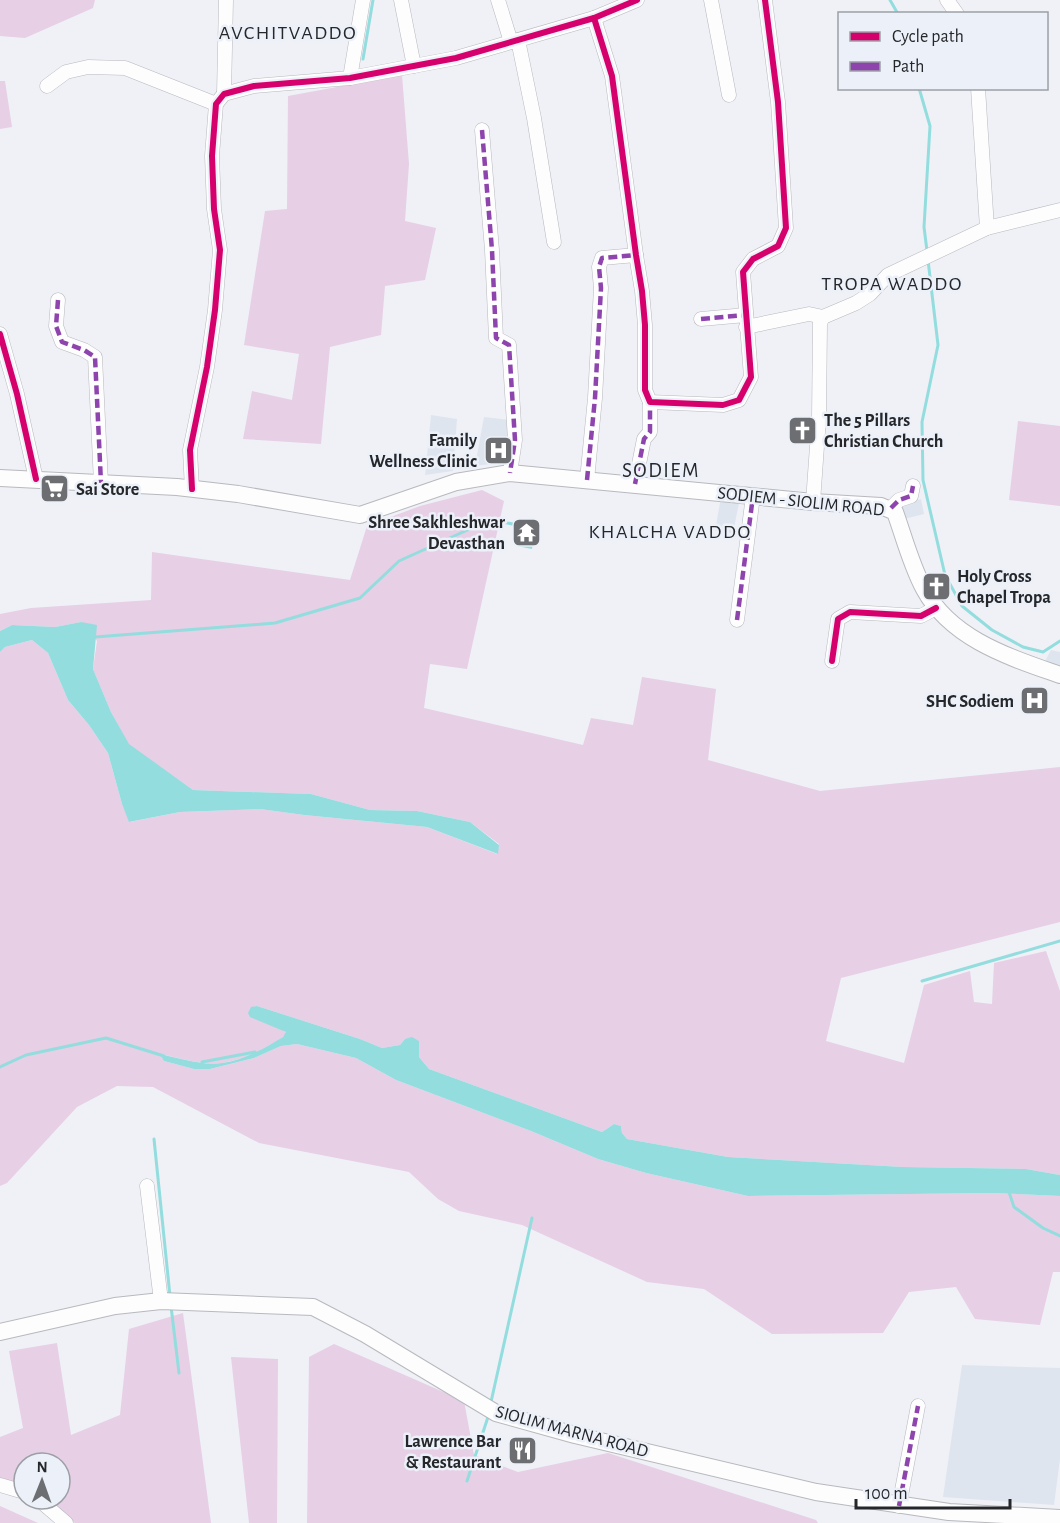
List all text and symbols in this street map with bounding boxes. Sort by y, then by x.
legend [838,12,1048,90]
district label: AVCHITVADDO [219,23,357,43]
text: Cycle path [892,28,964,46]
text: Path [892,58,924,76]
district label: TROPA WADDO [821,274,963,294]
place label: The 5 Pillars Christian Church [824,412,943,451]
church icon: The 5 Pillars Christian Church [787,414,819,446]
place label: Family Wellness Clinic [369,432,478,471]
hospital icon: Family Wellness Clinic [482,434,514,466]
district label: SODIEM [622,460,700,481]
supermarket icon: Sai Store [39,473,71,505]
place label: Sai Store [76,481,139,499]
street label: SODIEM - SIOLIM ROAD [717,484,885,520]
place label: Shree Sakhleshwar Devasthan [368,514,506,553]
temple icon: Shree Sakhleshwar Devasthan [510,516,542,548]
district label: KHALCHA VADDO [588,522,752,542]
place label: Holy Cross Chapel Tropa [957,568,1051,607]
church icon: Holy Cross Chapel Tropa [920,570,952,602]
hospital icon: SHC Sodiem [1019,685,1051,717]
place label: SHC Sodiem [926,693,1014,711]
street label: SIOLIM MARNA ROAD [493,1403,650,1461]
place label: Lawrence Bar & Restaurant [404,1433,502,1472]
restaurant icon: Lawrence Bar & Restaurant [506,1435,538,1467]
north arrow [12,1451,72,1511]
text: N [37,1459,48,1475]
scale bar [856,1472,1010,1510]
text: 100 m [865,1485,908,1503]

